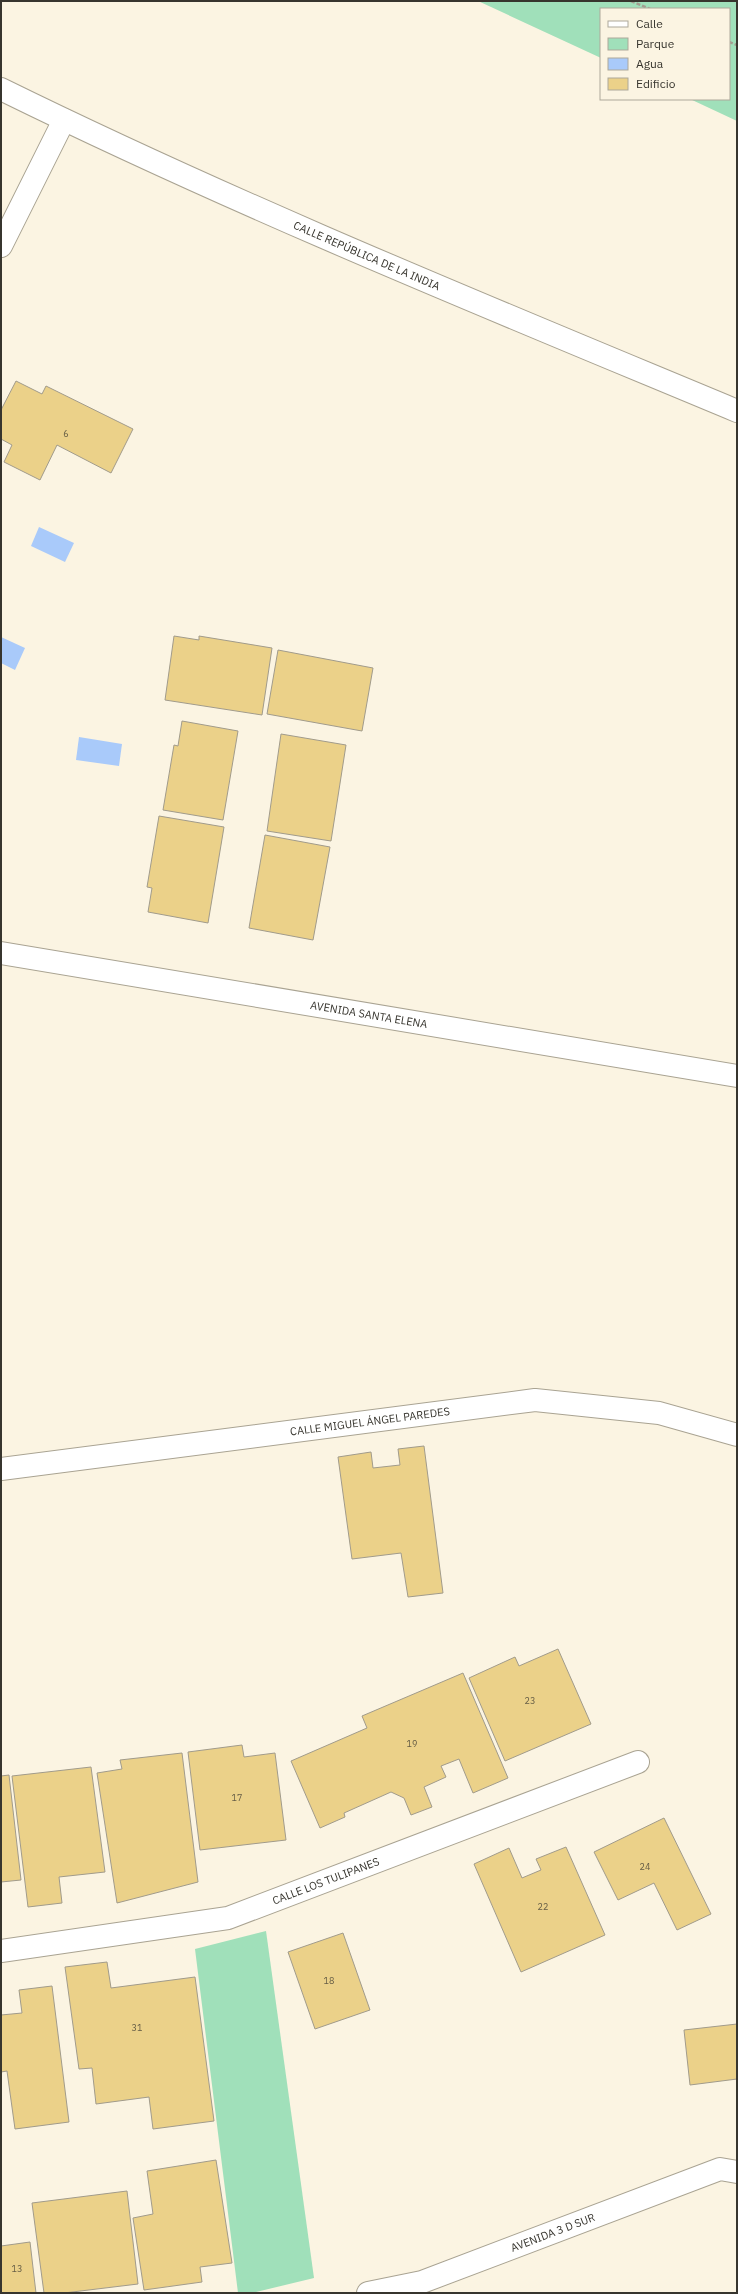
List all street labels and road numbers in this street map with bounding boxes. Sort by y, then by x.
street label: CALLE REPÚBLICA DE LA INDIA [291,218,442,293]
street label: AVENIDA SANTA ELENA [309,998,429,1031]
street label: CALLE MIGUEL ÁNGEL PAREDES [289,1404,451,1439]
street label: CALLE LOS TULIPANES [270,1854,381,1908]
street label: AVENIDA 3 D SUR [509,2210,597,2255]

